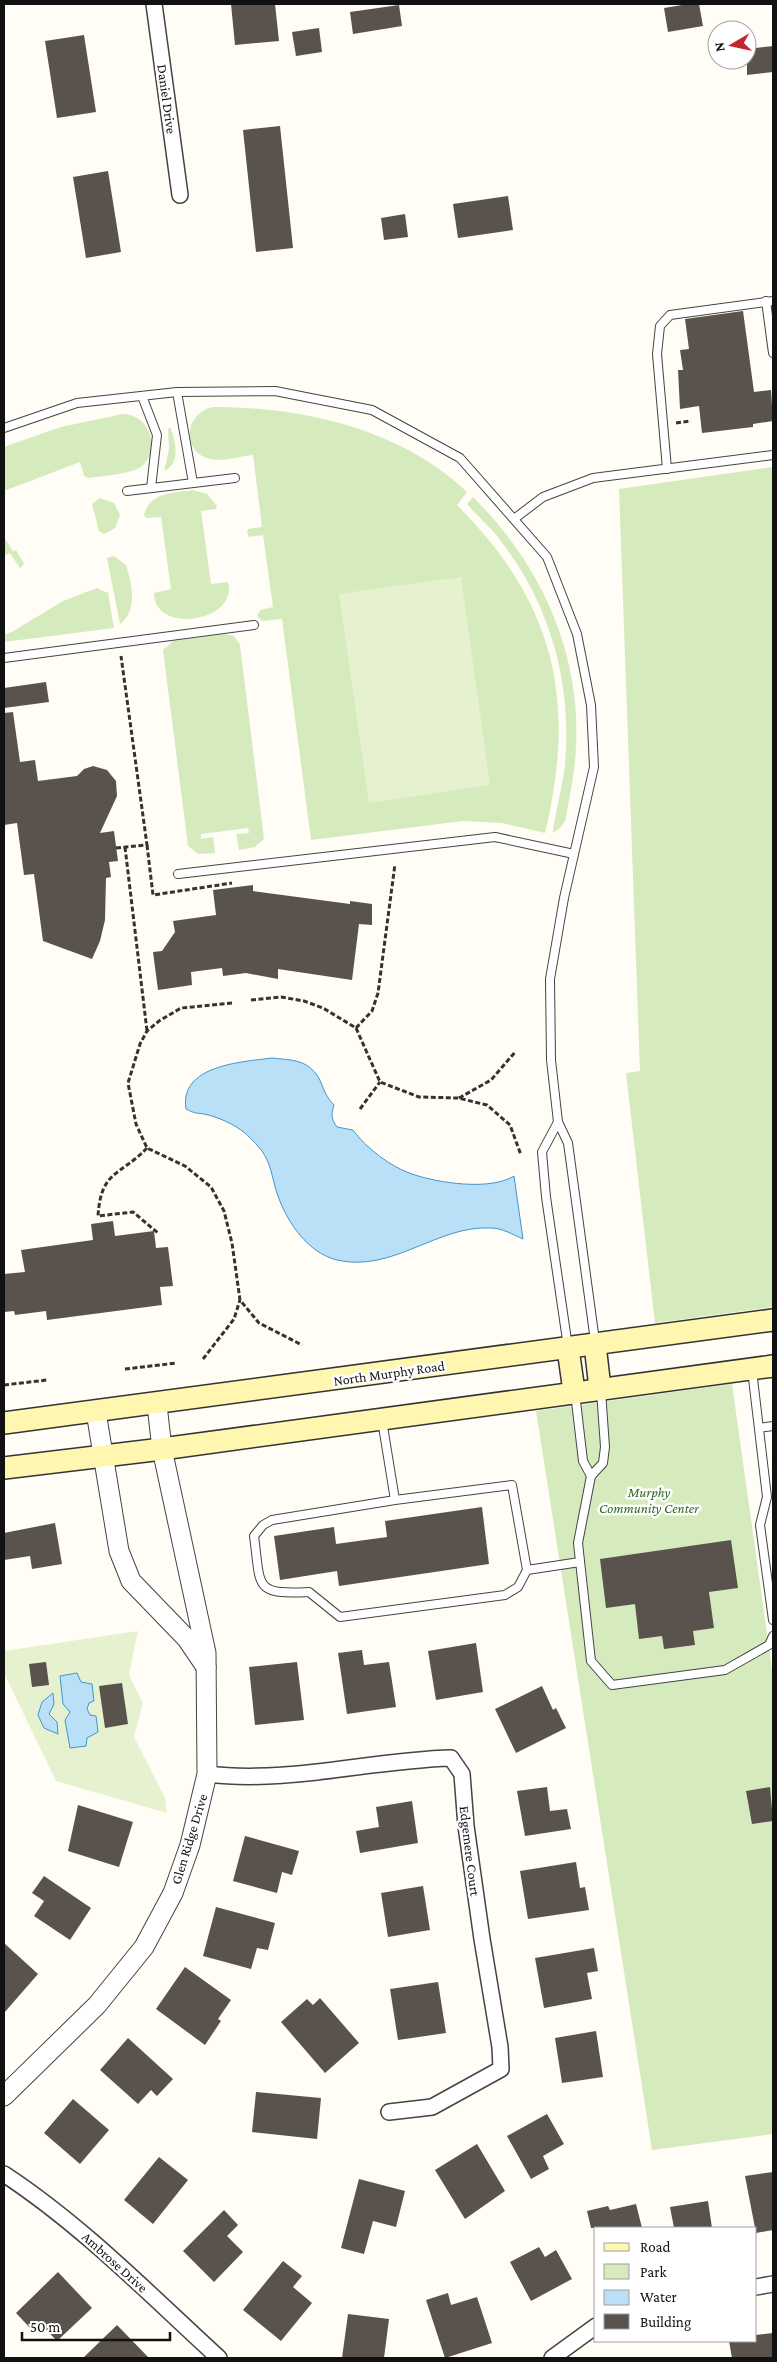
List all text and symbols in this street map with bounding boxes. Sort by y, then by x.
north arrow [707,20,757,70]
text: N [710,41,728,53]
street label: Daniel Drive [154,63,180,135]
street label: North Murphy Road [332,1357,446,1389]
park label: Murphy Community Center [599,1484,700,1516]
street label: Glen Ridge Drive [168,1792,210,1886]
street label: Edgemere Court [457,1805,484,1897]
legend [594,2227,757,2342]
street label: Ambrose Drive [79,2228,151,2296]
text: Road [640,2239,671,2255]
text: Park [640,2264,667,2280]
text: Water [640,2289,677,2305]
scale bar [22,2310,170,2342]
text: Building [640,2314,691,2331]
text: 50 m [30,2319,60,2335]

